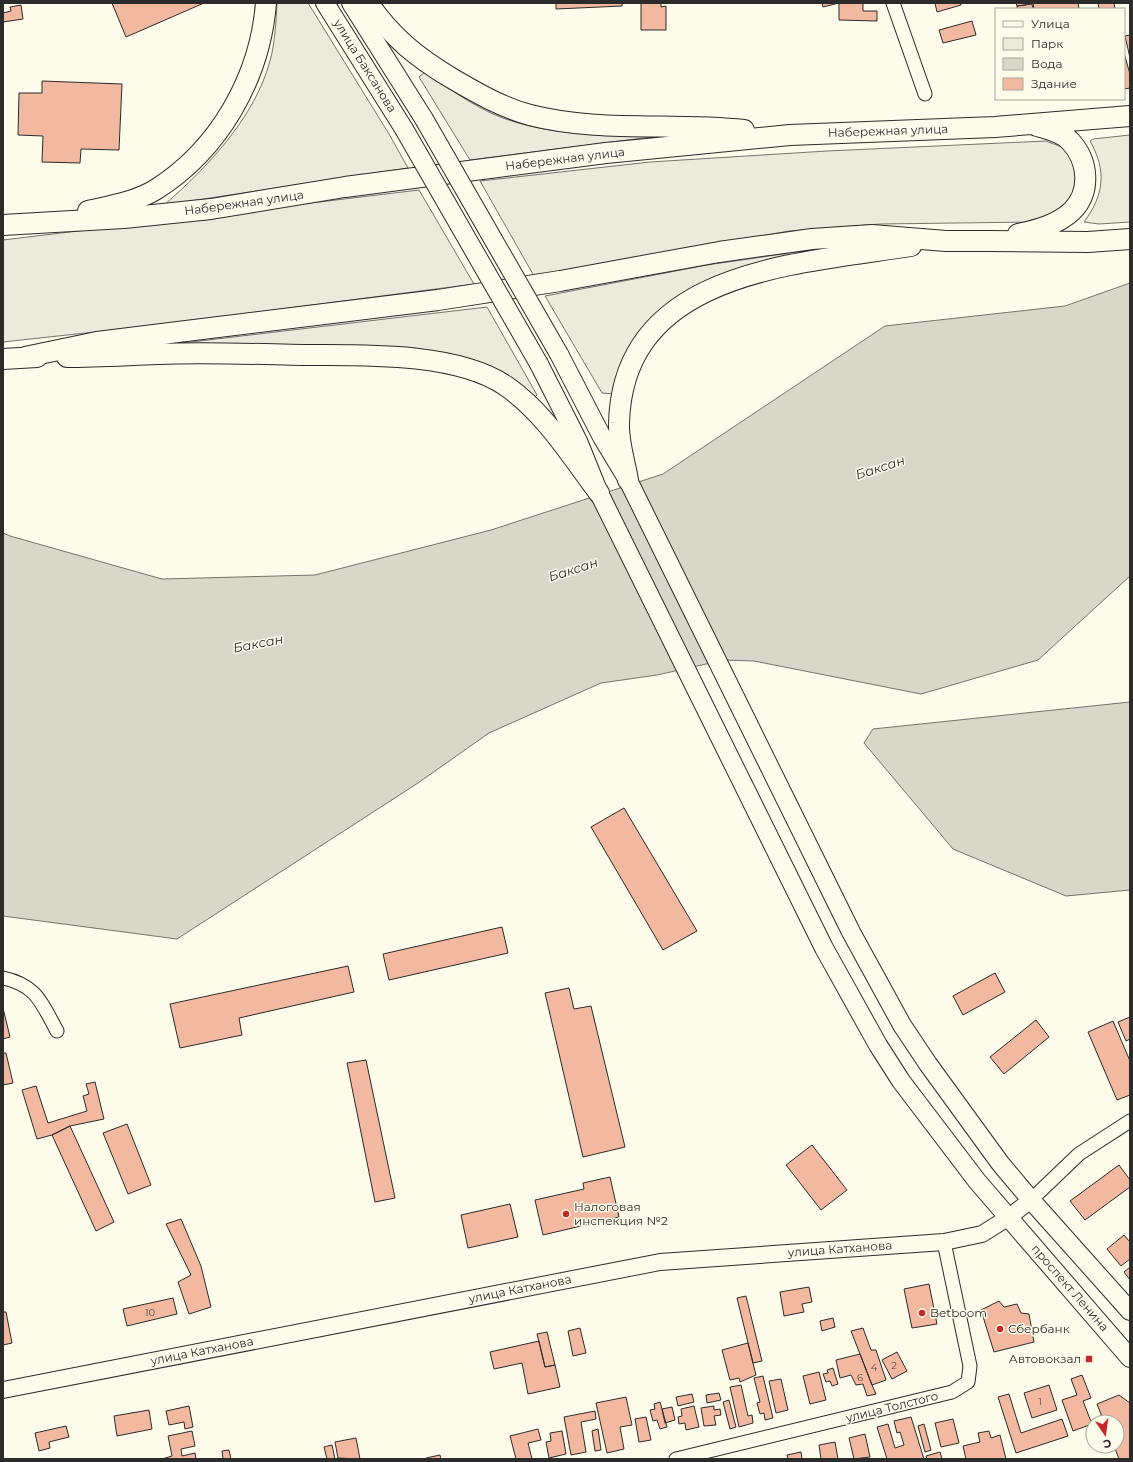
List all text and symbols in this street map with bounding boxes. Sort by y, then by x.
legend [995,8,1125,100]
street label: улица Баксанова [330,16,400,115]
text: Улица [1031,16,1070,31]
text: Парк [1031,36,1063,51]
text: Вода [1031,56,1062,71]
text: Здание [1031,76,1077,91]
street label: Набережная улица [827,121,948,140]
street label: Набережная улица [504,144,626,173]
street label: Набережная улица [183,187,305,218]
water label: Баксан [853,451,907,482]
water label: Баксан [546,553,600,584]
water label: Баксан [232,630,285,656]
place label: Налоговая инспекция №2 [574,1199,668,1228]
marker: Налоговая инспекция №2 [561,1209,571,1219]
street label: улица Катханова [786,1237,893,1260]
street label: проспект Ленина [1029,1241,1112,1334]
street label: улица Катханова [466,1271,573,1306]
place label: Betboom [930,1305,987,1320]
house number: 10 [145,1306,155,1319]
marker: Betboom [917,1308,927,1318]
place label: Сбербанк [1008,1321,1070,1336]
marker: Сбербанк [995,1324,1005,1334]
street label: улица Катханова [148,1333,255,1368]
place label: Автовокзал [1009,1351,1081,1366]
marker: Автовокзал [1084,1354,1094,1364]
house number: 2 [891,1359,897,1372]
house number: 4 [871,1361,878,1374]
house number: 6 [857,1371,863,1384]
street label: улица Толстого [843,1388,940,1426]
house number: 1 [1038,1395,1042,1408]
north arrow [1085,1414,1125,1454]
text: С [1102,1436,1113,1451]

